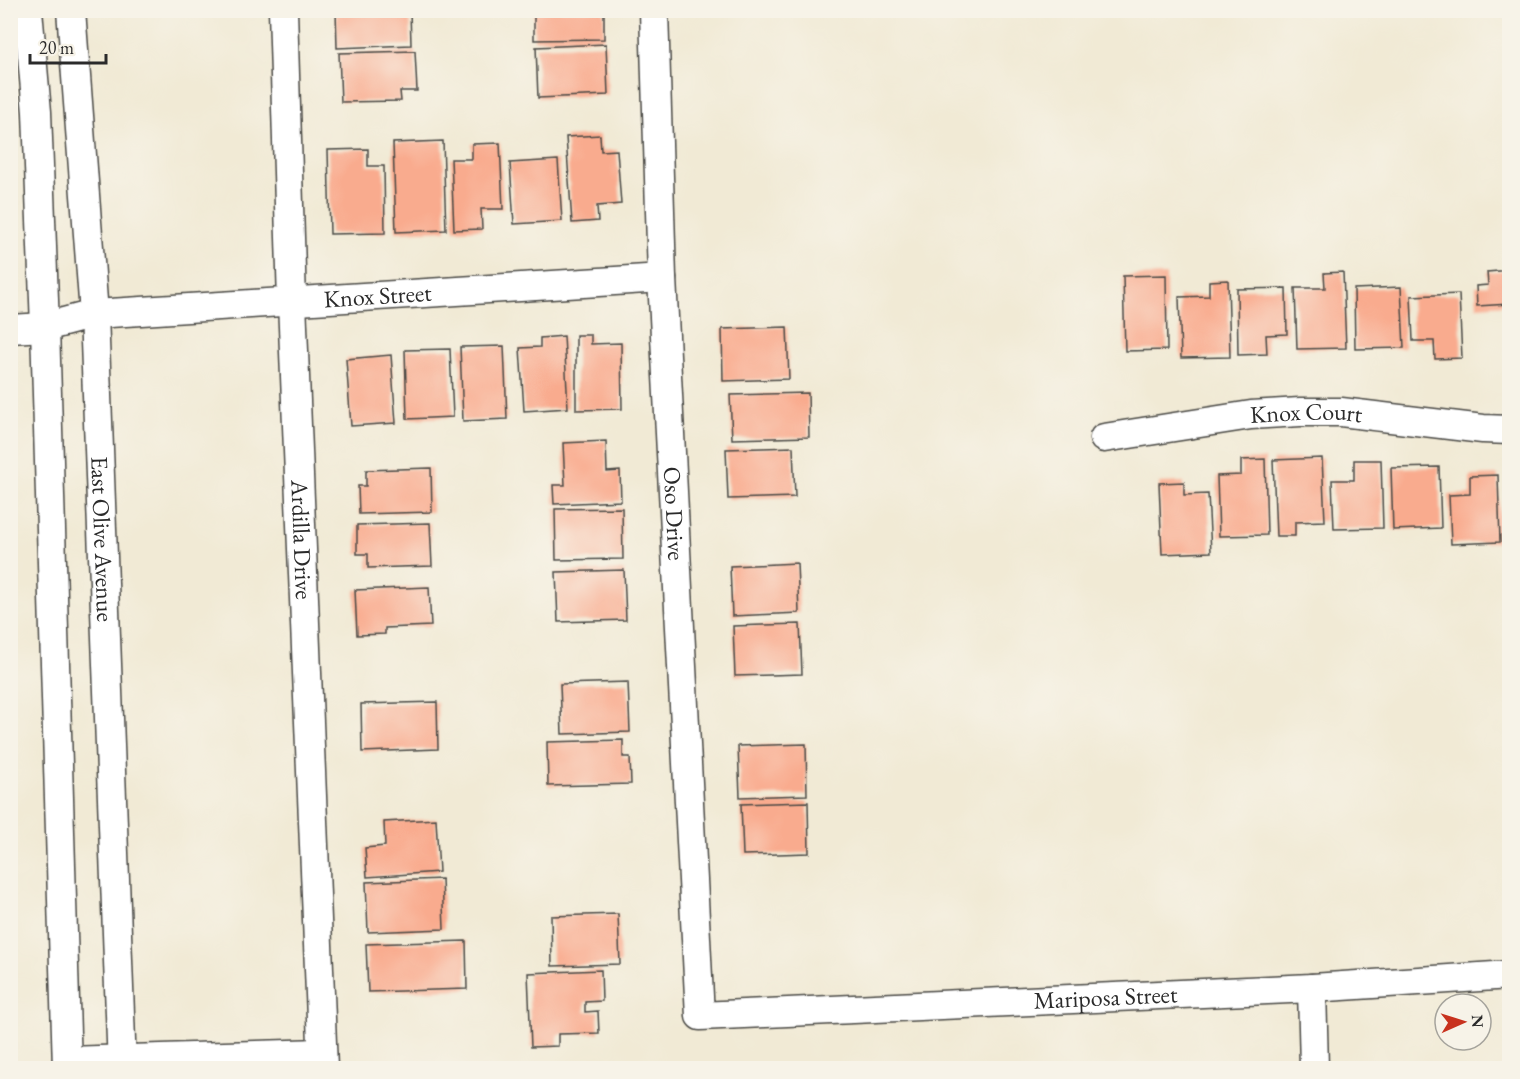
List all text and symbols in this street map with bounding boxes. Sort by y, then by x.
scale bar [30,27,106,65]
text: 20 m [39,36,74,59]
street label: Knox Street [323,277,433,314]
street label: Knox Court [1249,396,1365,430]
street label: East Olive Avenue [84,456,121,622]
street label: Oso Drive [657,466,693,561]
street label: Ardilla Drive [284,478,320,600]
street label: Mariposa Street [1033,978,1179,1016]
north arrow [1433,992,1493,1052]
text: N [1467,1014,1488,1028]

